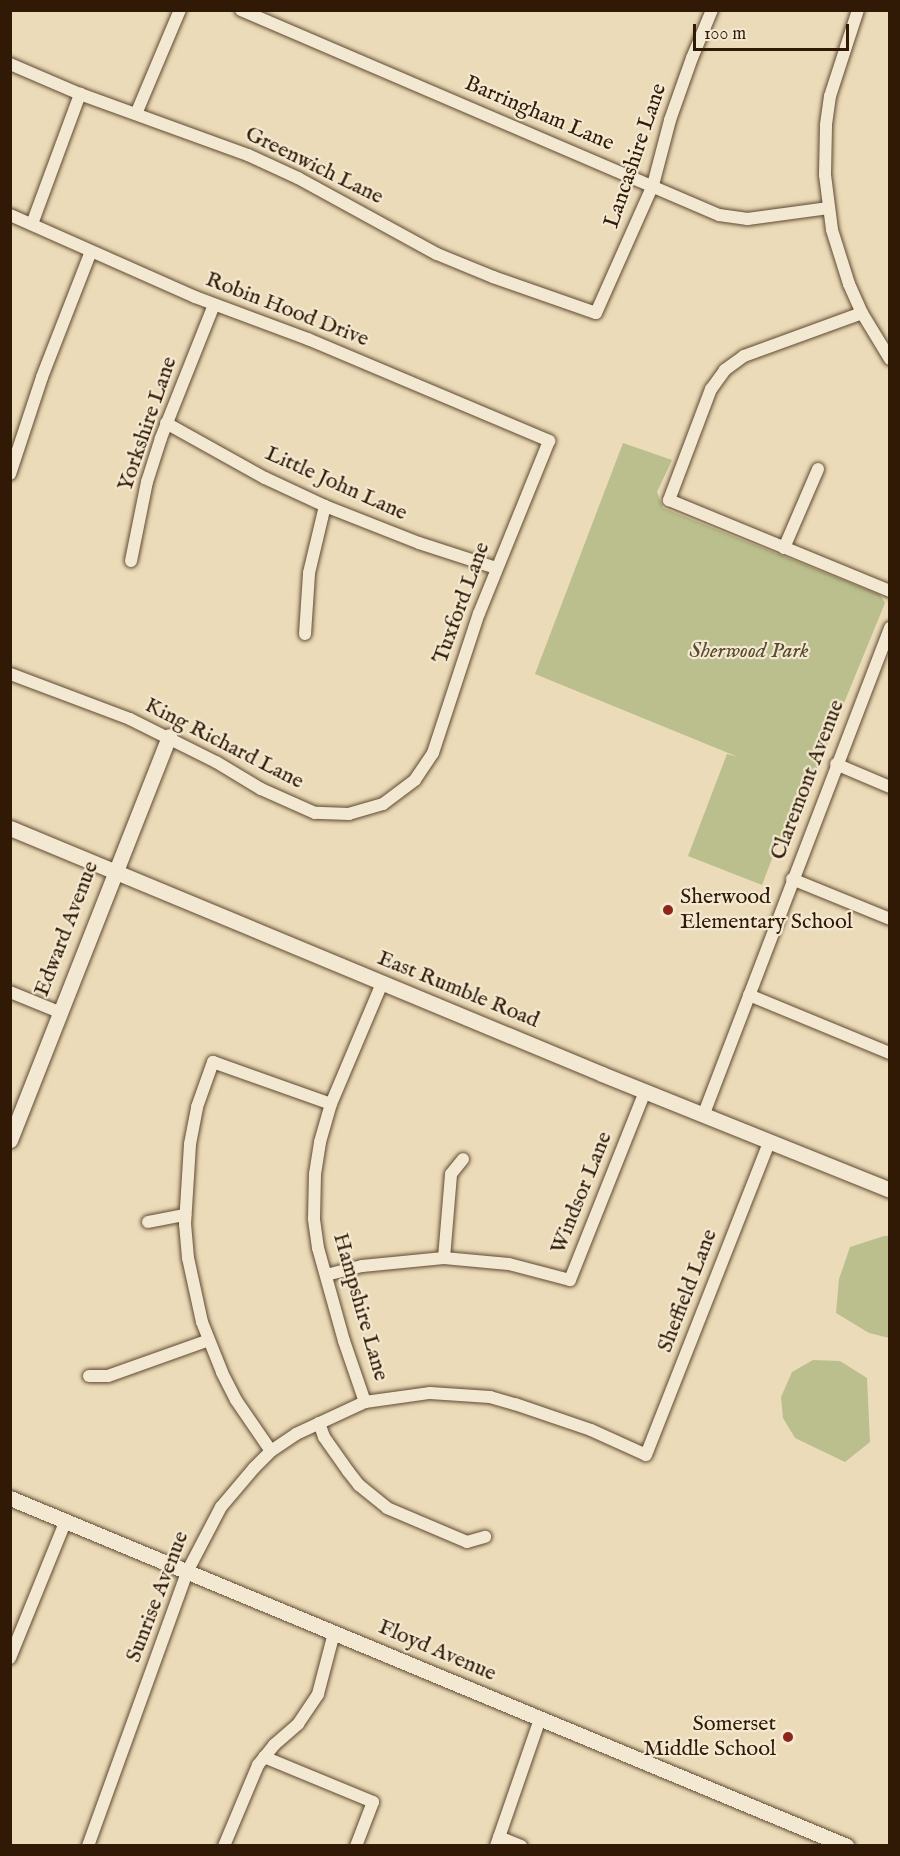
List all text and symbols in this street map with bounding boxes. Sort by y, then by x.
scale bar [696,12,852,50]
text: 100 m [704,23,746,46]
street label: Barringham Lane [460,71,618,157]
street label: Lancashire Lane [599,80,673,232]
street label: Greenwich Lane [241,121,387,211]
street label: Robin Hood Drive [202,267,372,353]
street label: Yorkshire Lane [113,353,183,495]
street label: Little John Lane [261,441,411,527]
street label: Tuxford Lane [428,539,496,667]
park label: Sherwood Park [689,639,809,665]
street label: King Richard Lane [140,693,308,795]
street label: Claremont Avenue [765,696,851,864]
street label: Edward Avenue [29,858,105,1000]
place label: Sherwood Elementary School [680,884,853,936]
marker: Sherwood Elementary School [661,903,675,917]
street label: East Rumble Road [373,946,543,1034]
street label: Windsor Lane [545,1128,619,1258]
street label: Sheffield Lane [652,1226,724,1356]
street label: Hampshire Lane [326,1230,394,1384]
street label: Sunrise Avenue [121,1528,195,1666]
street label: Floyd Avenue [374,1614,500,1688]
place label: Somerset Middle School [643,1711,776,1762]
marker: Somerset Middle School [781,1730,795,1744]

